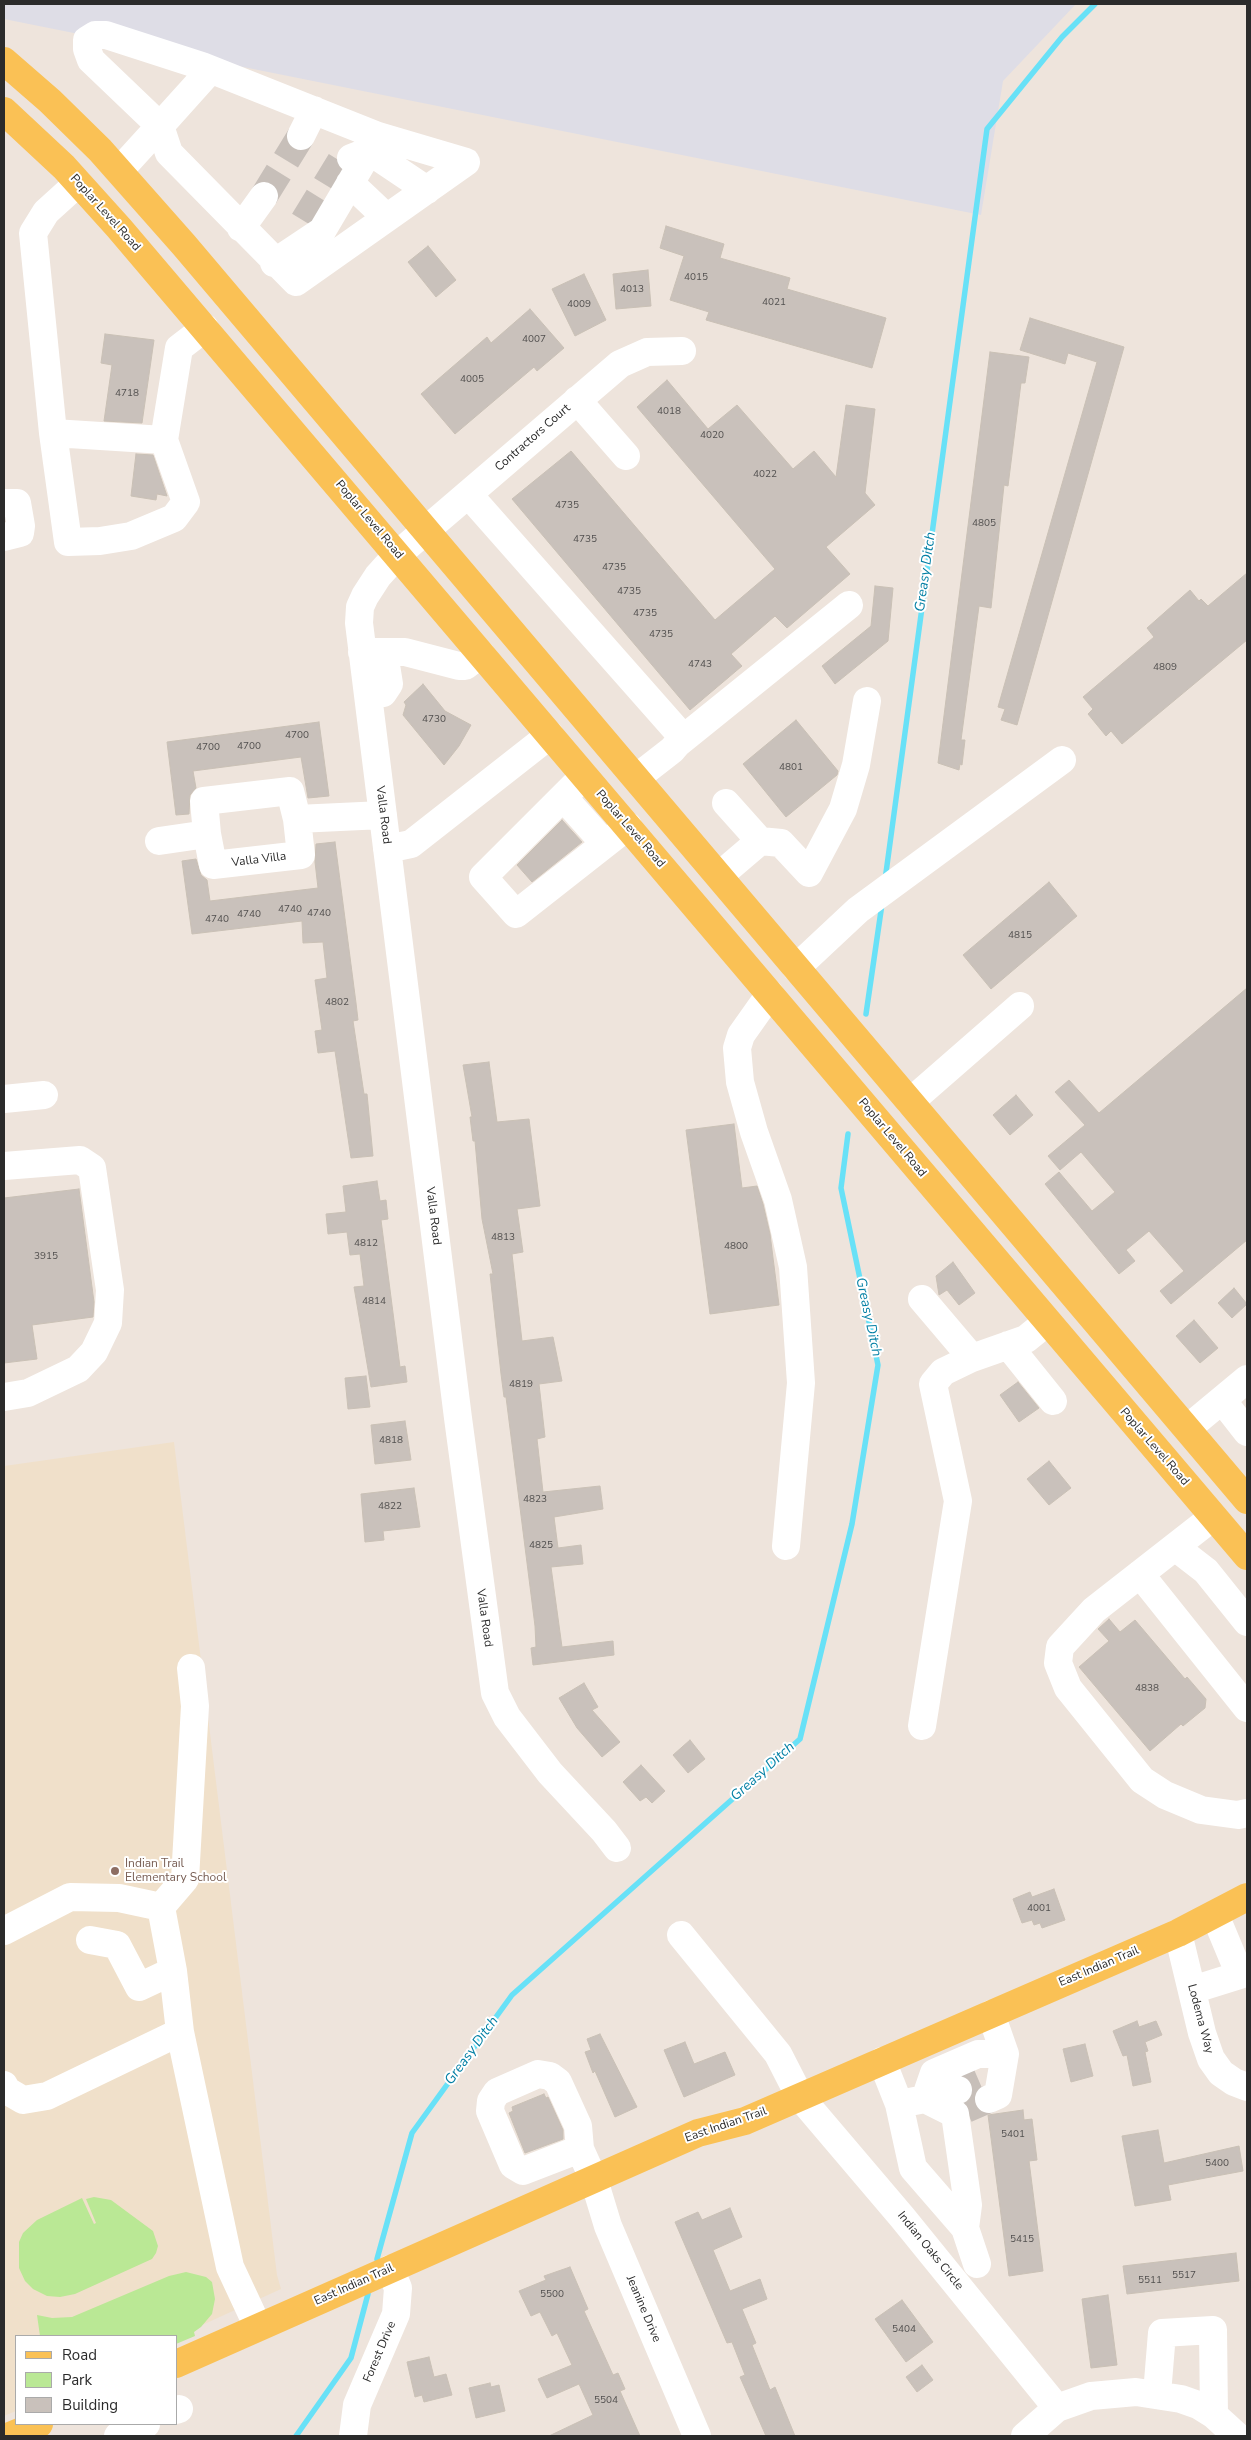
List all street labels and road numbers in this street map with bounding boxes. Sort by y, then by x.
street label: Poplar Level Road [67,172,143,254]
street label: Contractors Court [492,401,574,475]
street label: Poplar Level Road [332,478,406,562]
street label: Valla Road [372,785,394,845]
street label: Poplar Level Road [592,787,668,871]
street label: Valla Villa [231,850,287,870]
street label: Poplar Level Road [855,1096,929,1180]
street label: Valla Road [422,1186,444,1246]
street label: Poplar Level Road [1116,1405,1192,1489]
street label: Valla Road [473,1588,495,1648]
street label: East Indian Trail [1057,1944,1141,1990]
street label: Lodema Way [1184,1983,1216,2055]
street label: East Indian Trail [683,2104,769,2146]
street label: Indian Oaks Circle [894,2209,966,2293]
street label: East Indian Trail [312,2261,396,2309]
street label: Jeanine Drive [623,2274,663,2344]
street label: Forest Drive [361,2319,399,2385]

